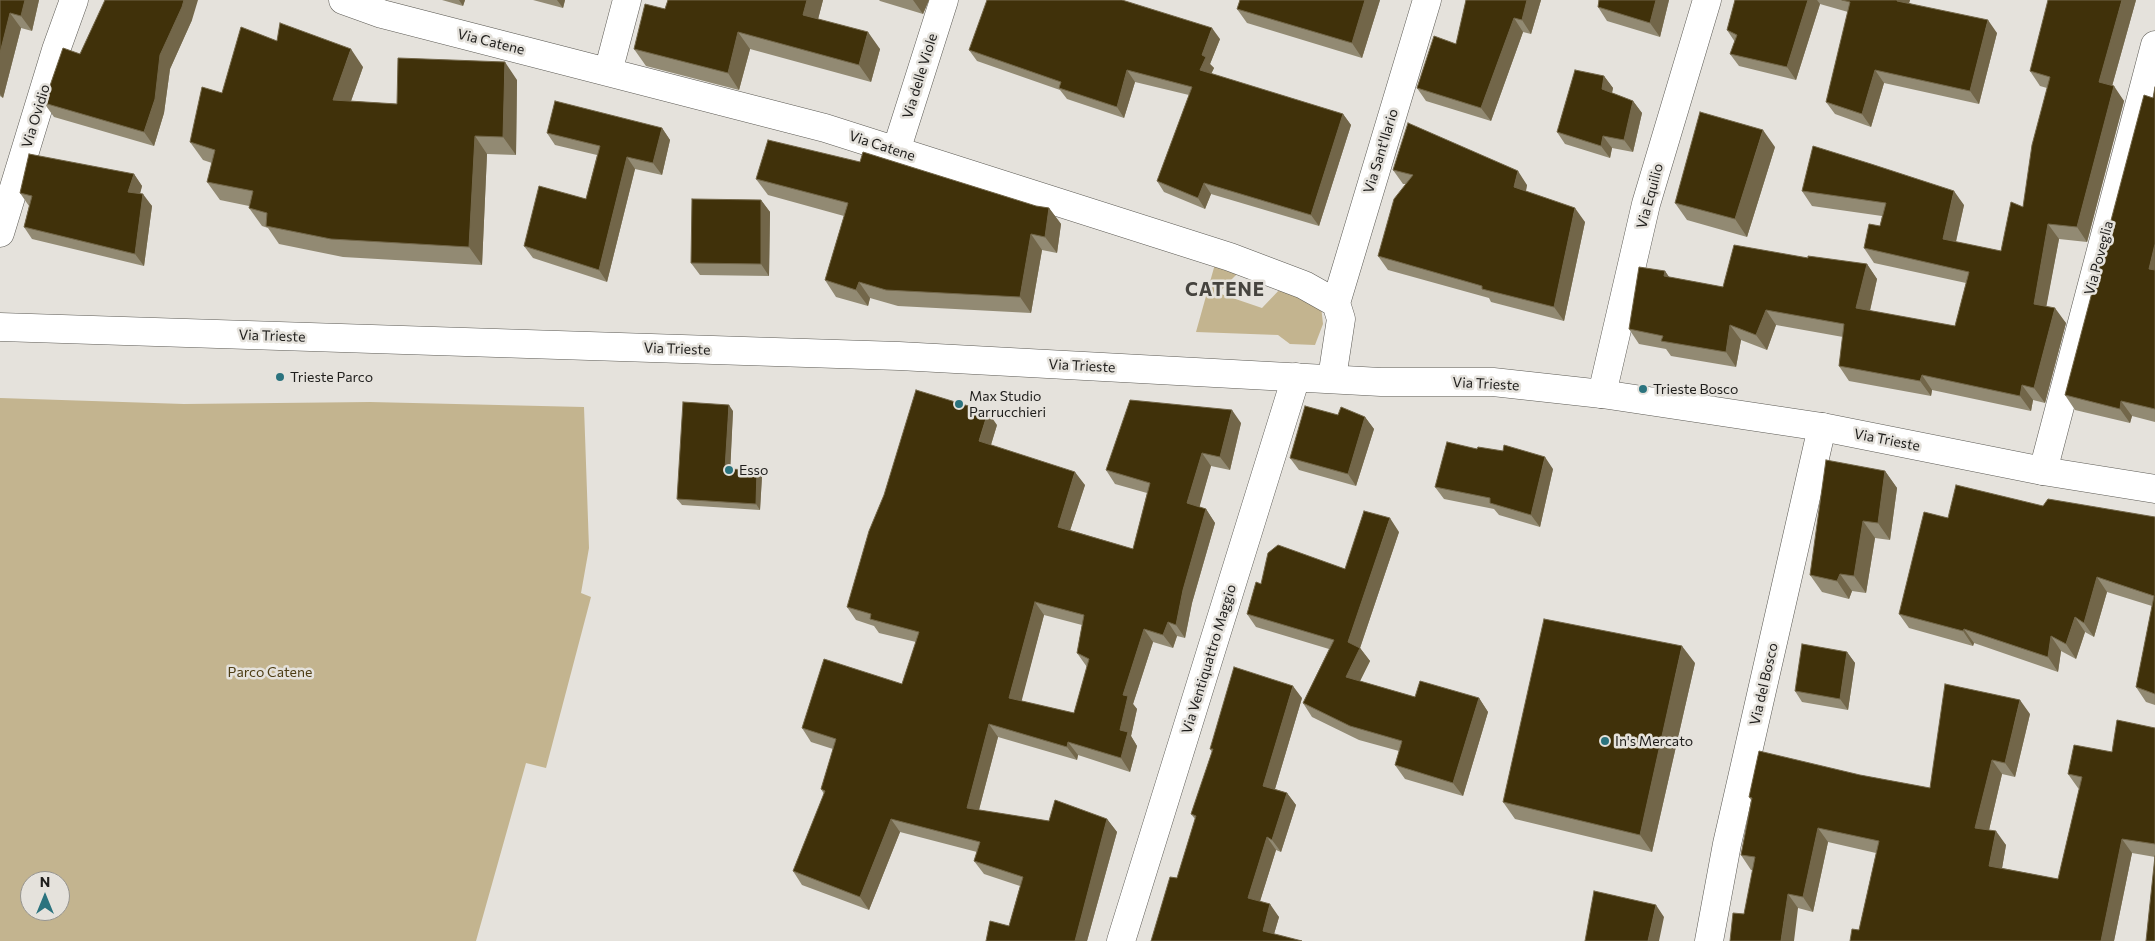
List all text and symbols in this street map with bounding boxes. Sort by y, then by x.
street label: Via Catene [456,26,526,58]
street label: Via delle Viole [899,31,941,121]
street label: Via Ovidio [18,82,54,150]
street label: Via Sant'Ilario [1360,107,1402,195]
street label: Via Catene [847,127,917,165]
street label: Via Equilio [1633,162,1667,230]
street label: Via Poveglia [2081,219,2117,297]
district label: CATENE [1184,279,1266,301]
street label: Via Trieste [238,326,306,346]
street label: Via Trieste [643,339,711,359]
street label: Via Trieste [1048,356,1116,376]
place label: Trieste Parco [290,369,373,385]
marker: Trieste Parco [274,371,286,383]
street label: Via Trieste [1452,374,1520,394]
place label: Trieste Bosco [1653,381,1738,397]
marker: Trieste Bosco [1637,383,1649,395]
place label: Max Studio Parrucchieri [969,388,1046,421]
marker: Max Studio Parrucchieri [953,398,965,410]
street label: Via Trieste [1853,425,1921,455]
place label: Esso [739,462,768,478]
marker: Esso [723,464,735,476]
street label: Via Ventiquattro Maggio [1178,582,1240,736]
street label: Via del Bosco [1746,641,1782,727]
park label: Parco Catene [228,664,312,680]
place label: In's Mercato [1615,733,1693,749]
marker: In's Mercato [1599,735,1611,747]
north arrow [20,871,70,921]
text: N [40,873,50,890]

